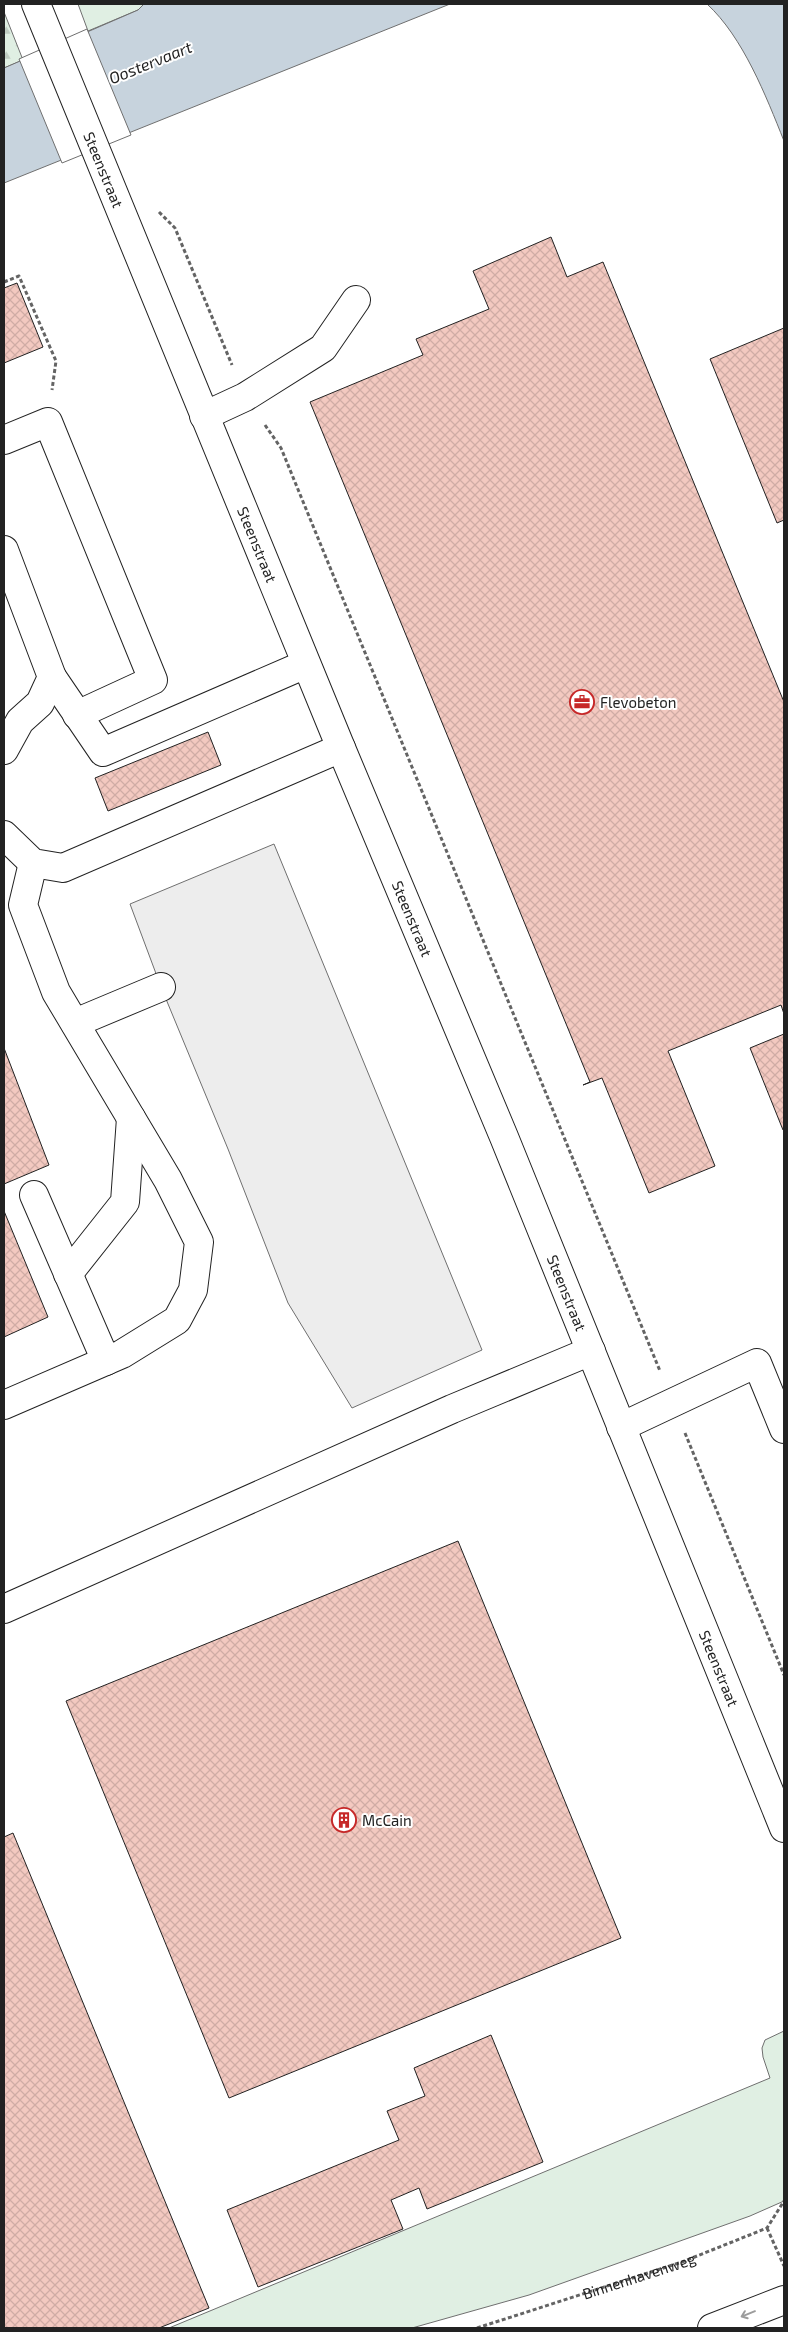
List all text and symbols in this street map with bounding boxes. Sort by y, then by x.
water label: Oostervaart [106,36,195,87]
street label: Steenstraat [80,129,128,211]
street label: Steenstraat [234,504,281,585]
office icon: Flevobeton [569,689,595,715]
place label: Flevobeton [600,693,677,711]
street label: Steenstraat [389,878,436,959]
street label: Steenstraat [544,1252,591,1334]
street label: Steenstraat [696,1628,743,1709]
building icon: McCain [331,1807,357,1833]
place label: McCain [362,1811,412,1829]
street label: Binnenhavenweg [580,2248,698,2302]
one-way arrow [741,2310,756,2319]

